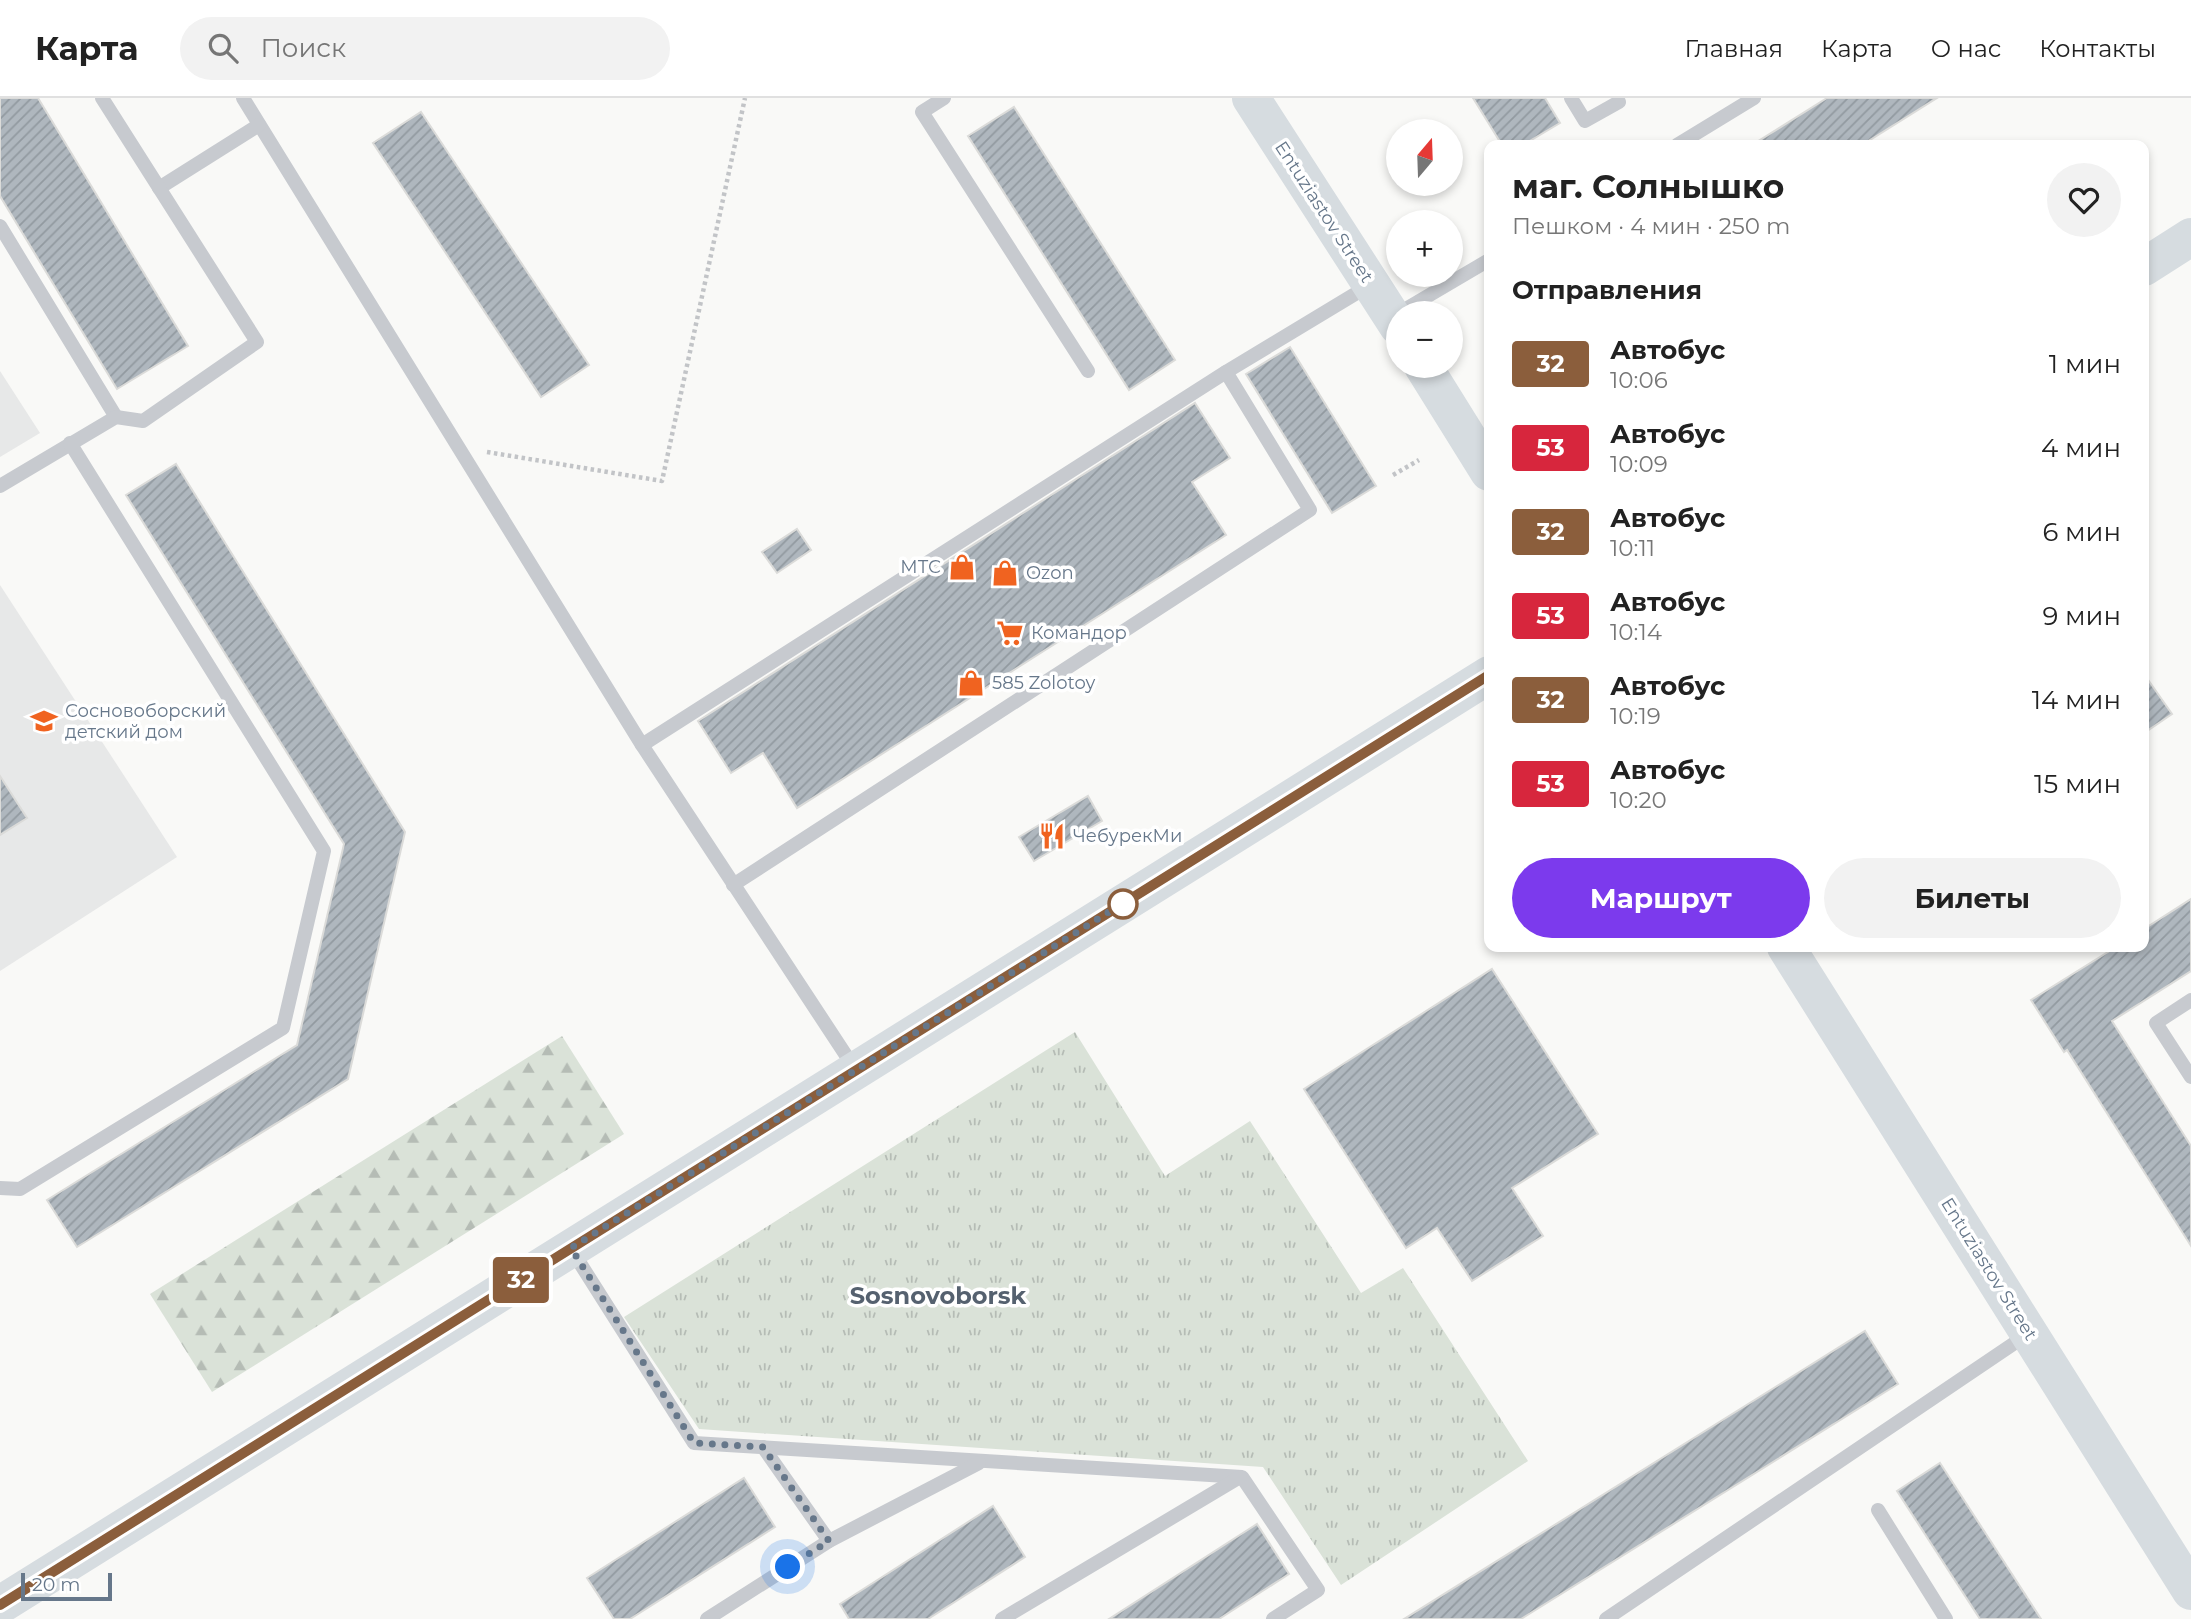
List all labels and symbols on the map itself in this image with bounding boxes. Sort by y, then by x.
north arrow [1386,119,1463,196]
street label: Entuziastov Street [1270,137,1378,287]
shop icon: МТС [947,552,977,582]
place label: МТС [900,556,941,578]
shop icon: Ozon [990,558,1020,588]
place label: Ozon [1026,562,1074,584]
supermarket icon: Командор [995,618,1025,648]
place label: Командор [1031,622,1127,644]
shop icon: 585 Zolotoy [956,668,986,698]
place label: 585 Zolotoy [992,672,1095,694]
place label: Сосновоборский детский дом [65,700,226,743]
school or university icon: Сосновоборский детский дом [29,706,59,736]
restaurant icon: ЧебурекМи [1037,821,1067,851]
place label: ЧебурекМи [1073,825,1182,847]
unlabelled marker [1108,889,1138,919]
street label: Entuziastov Street [1936,1194,2042,1344]
line badge: 32 [490,1257,552,1303]
district label: Sosnovoborsk [850,1281,1027,1310]
your location [770,1549,805,1584]
scale bar [21,1570,112,1602]

